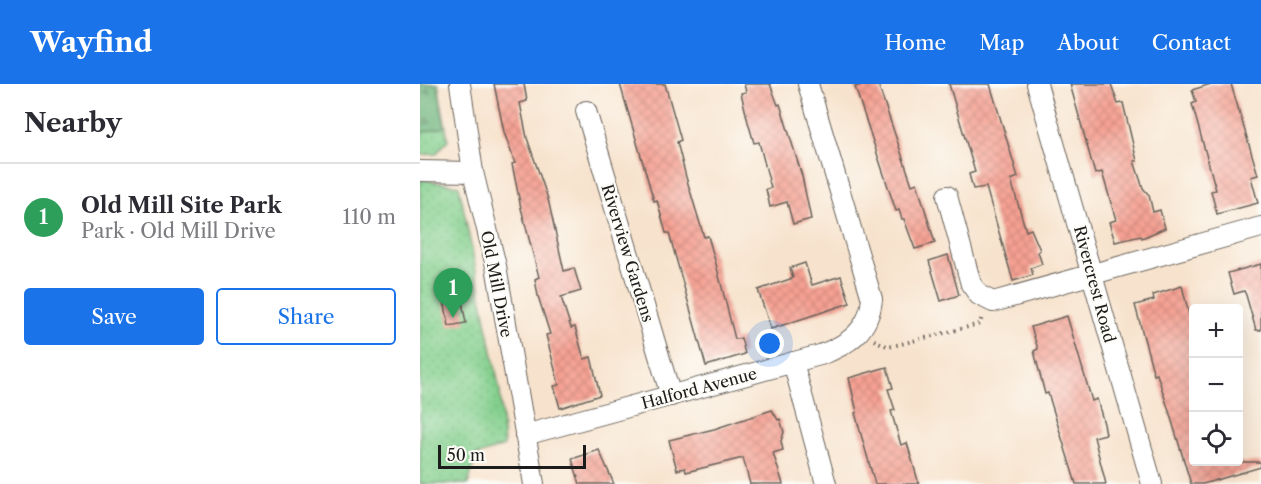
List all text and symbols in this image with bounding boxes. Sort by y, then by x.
text: Wayfind [30,25,152,59]
text: Home [885,30,946,55]
text: Map [979,30,1024,55]
text: About [1057,30,1119,55]
text: Contact [1152,30,1231,55]
text: Nearby [24,107,122,139]
street label: Riverview Gardens [598,182,658,324]
text: Old Mill Site Park [81,192,282,219]
text: 1 [39,205,48,229]
text: 110 m [343,205,396,229]
text: Park · Old Mill Drive [81,219,276,243]
street label: Rivercrest Road [1070,223,1120,345]
street label: Old Mill Drive [477,229,517,339]
pin: 1 [434,268,472,318]
button: Save [24,288,204,345]
button: Share [216,288,396,345]
map controls [1189,304,1243,466]
button: + [1189,304,1243,358]
your location [755,329,784,358]
button: − [1189,358,1243,412]
street label: Halford Avenue [639,363,759,413]
button: locate [1189,412,1243,466]
scale bar [438,442,586,470]
text: 50 m [447,445,485,465]

